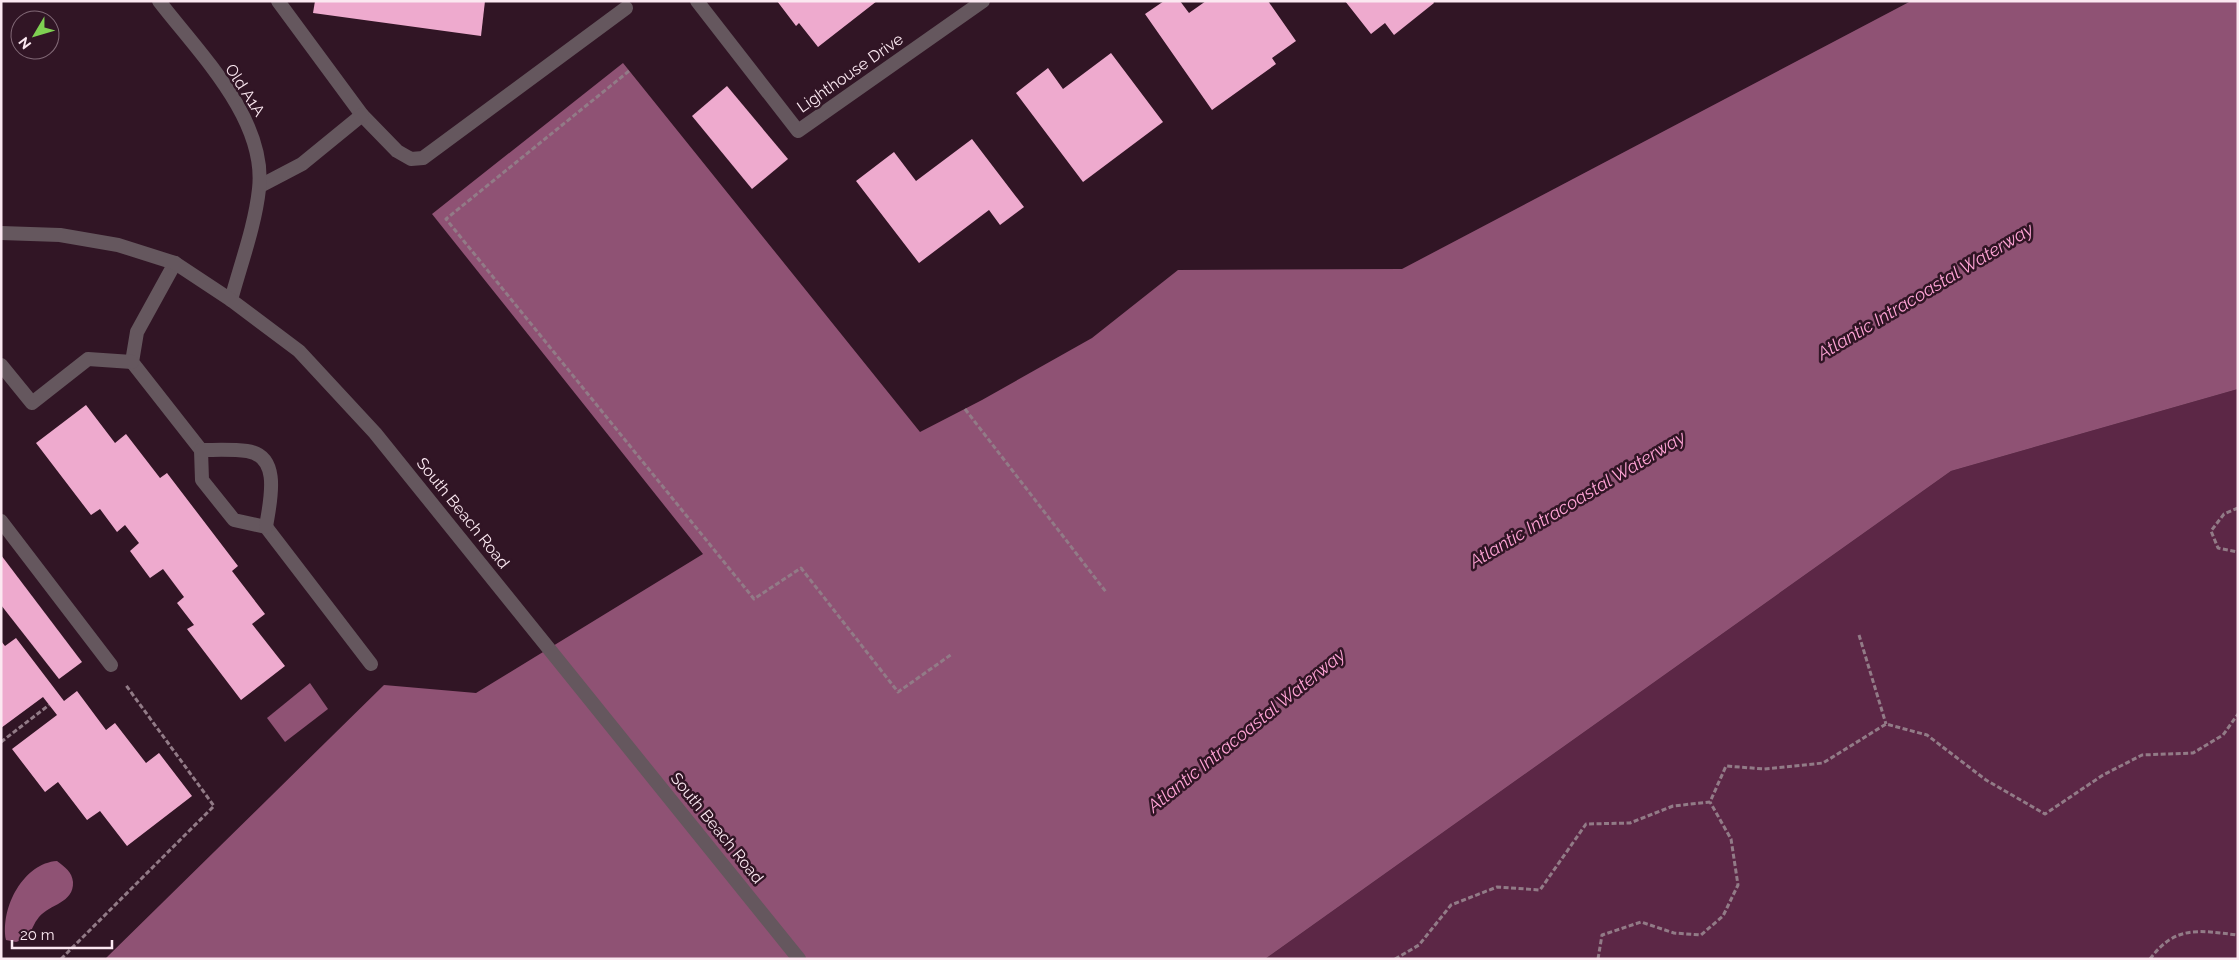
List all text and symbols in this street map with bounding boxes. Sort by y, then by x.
north arrow [10,10,60,60]
street label: Lighthouse Drive [793,29,907,117]
text: N [15,34,34,52]
street label: Old A1A [221,60,269,120]
water label: Atlantic Intracoastal Waterway [1812,217,2038,364]
water label: Atlantic Intracoastal Waterway [1464,425,1690,572]
street label: South Beach Road [413,454,513,572]
water label: Atlantic Intracoastal Waterway [1142,643,1350,817]
street label: South Beach Road [667,769,767,887]
scale bar [12,918,112,950]
text: 20 m [20,926,55,944]

